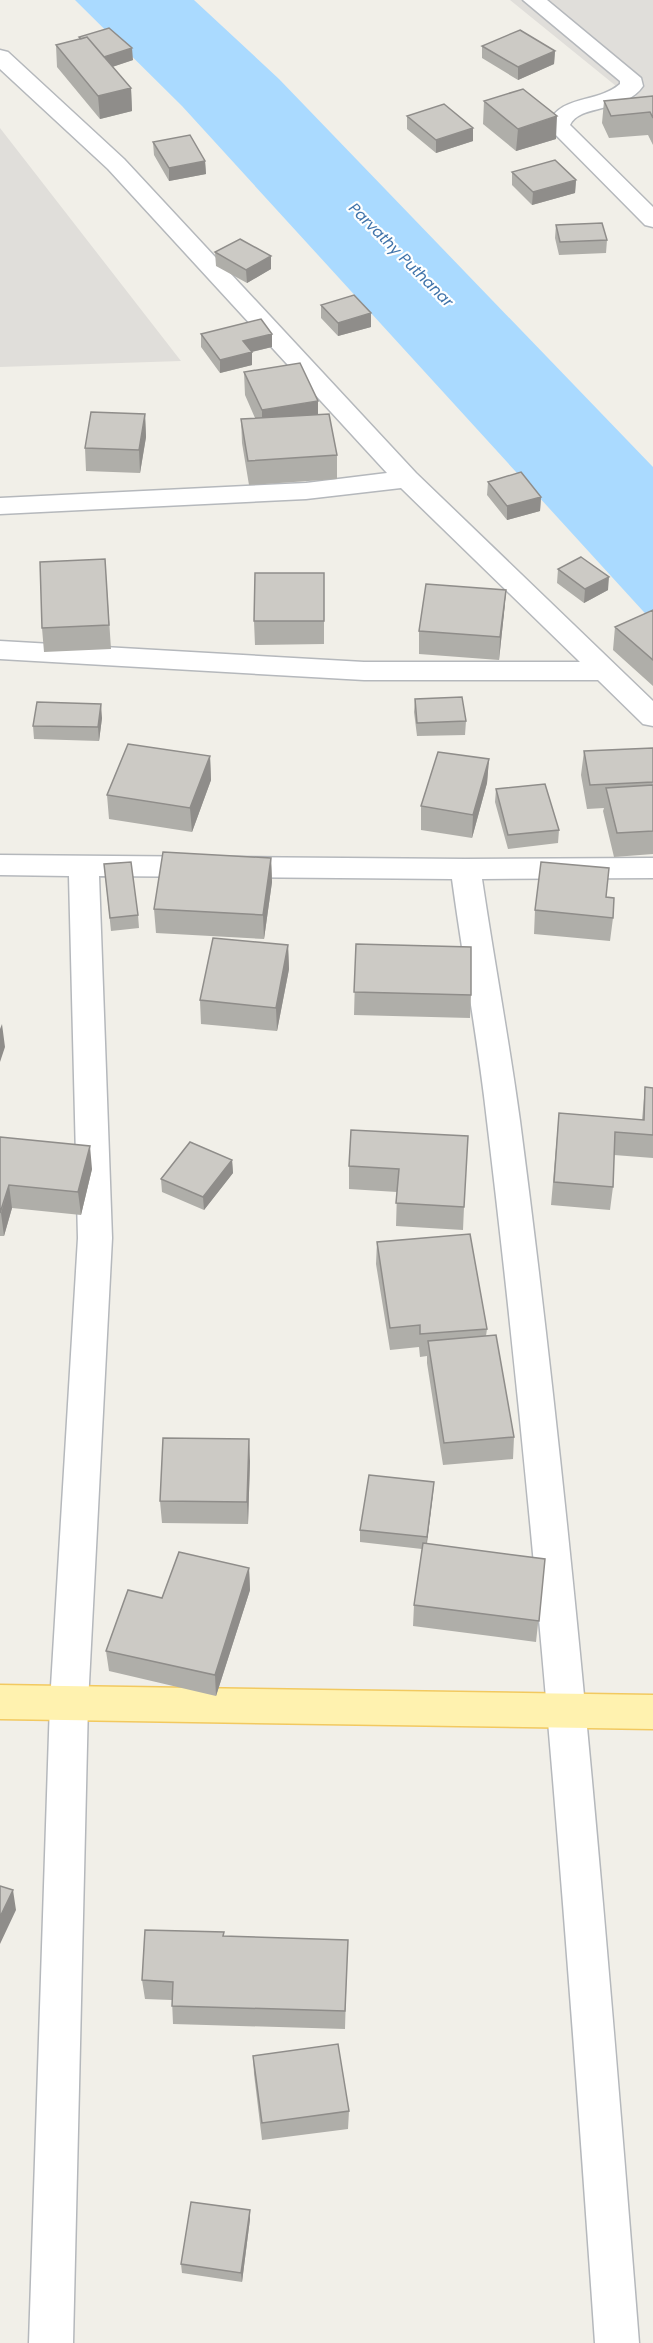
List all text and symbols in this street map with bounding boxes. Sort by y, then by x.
water label: Parvathy Puthanar [345,198,458,312]

